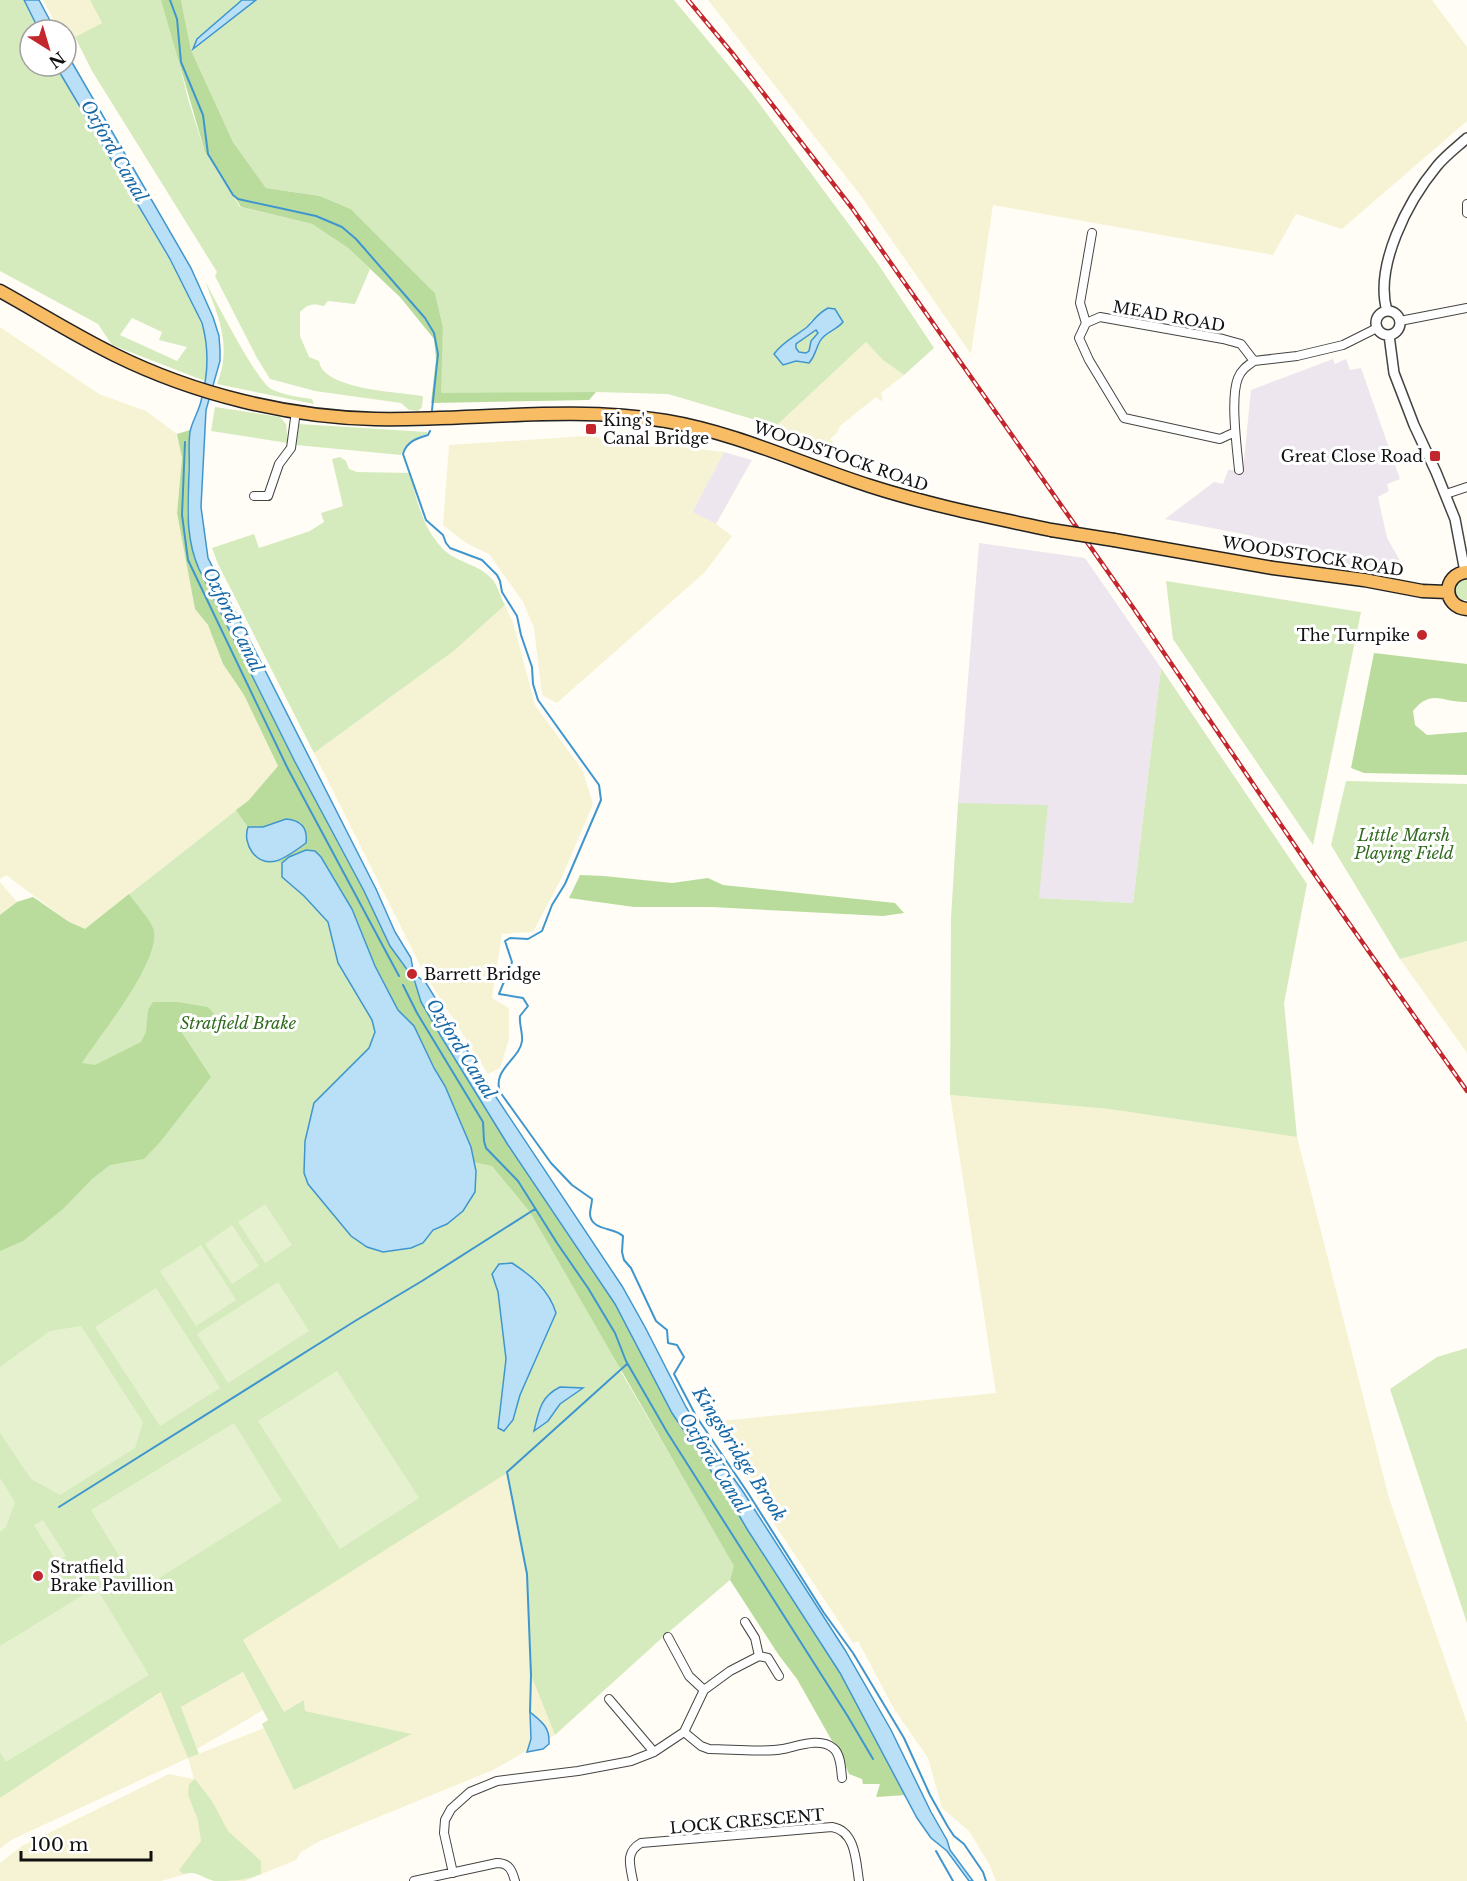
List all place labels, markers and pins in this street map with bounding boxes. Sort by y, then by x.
place label: King's Canal Bridge [603,410,709,448]
marker: King's Canal Bridge [584,422,598,436]
place label: Great Close Road [1281,446,1423,466]
marker: Great Close Road [1428,449,1442,463]
place label: The Turnpike [1297,625,1410,645]
marker: The Turnpike [1415,628,1429,642]
place label: Barrett Bridge [424,964,541,984]
marker: Barrett Bridge [405,967,419,981]
place label: Stratfield Brake Pavillion [50,1557,174,1595]
marker: Stratfield Brake Pavillion [31,1569,45,1583]

